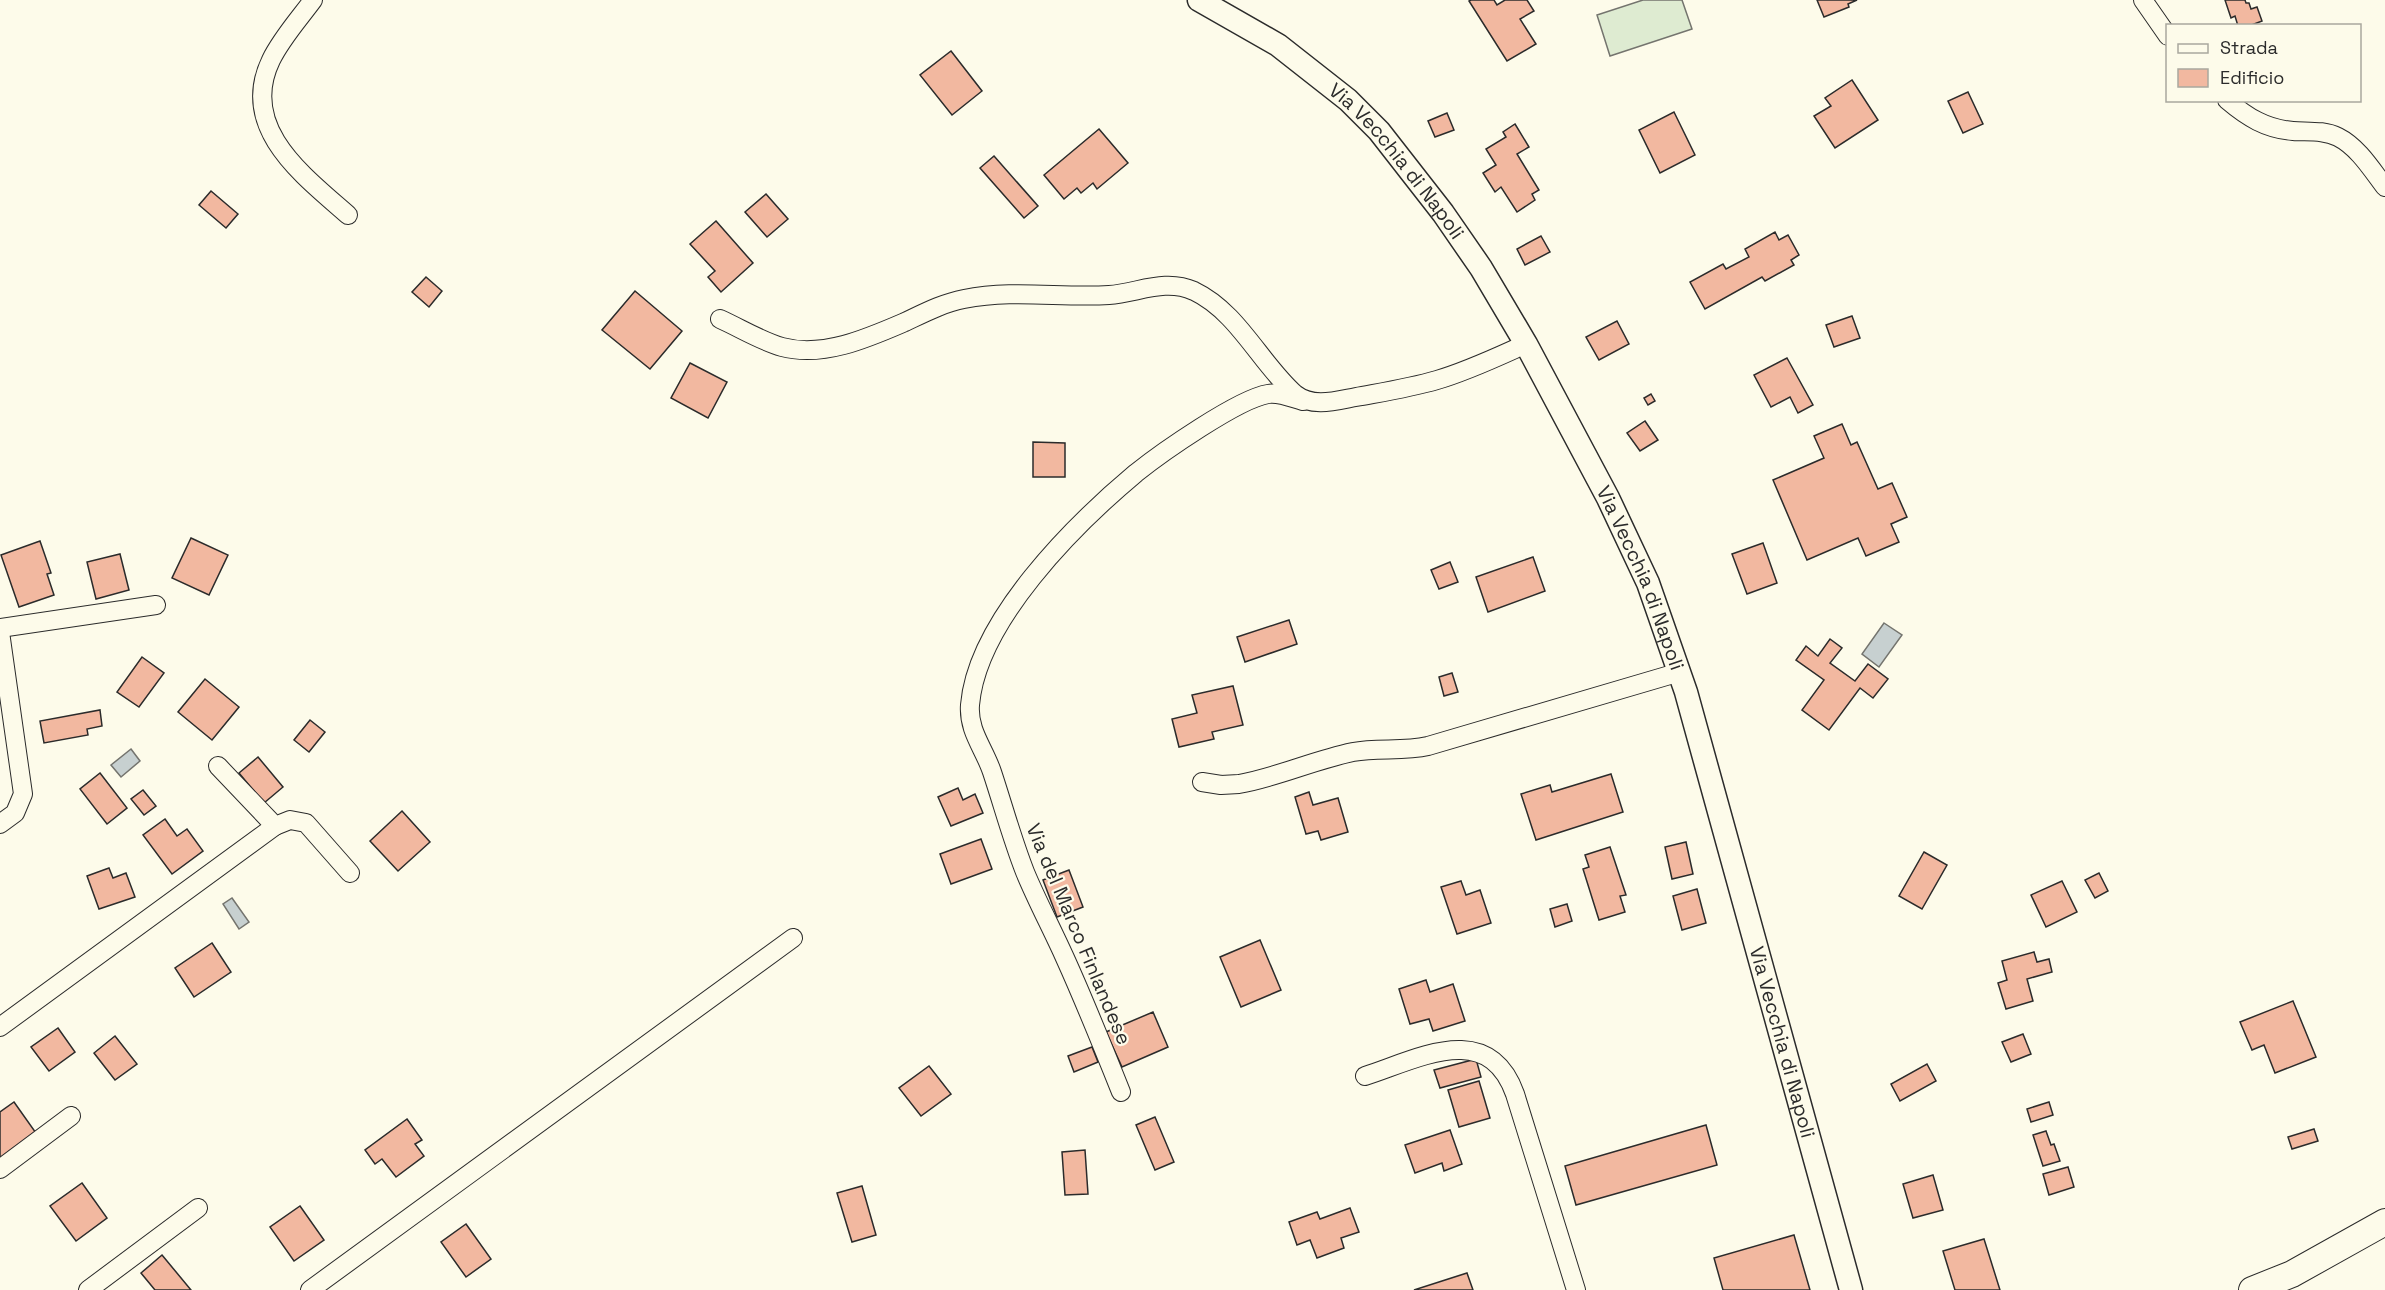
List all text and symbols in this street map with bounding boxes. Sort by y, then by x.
legend [2166,24,2361,102]
text: Strada [2220,36,2278,59]
text: Edificio [2220,66,2284,89]
street label: Via Vecchia di Napoli [1324,77,1470,244]
street label: Via Vecchia di Napoli [1591,481,1690,674]
street label: Via del Marco Finlandese [1021,819,1137,1049]
street label: Via Vecchia di Napoli [1744,943,1821,1141]

